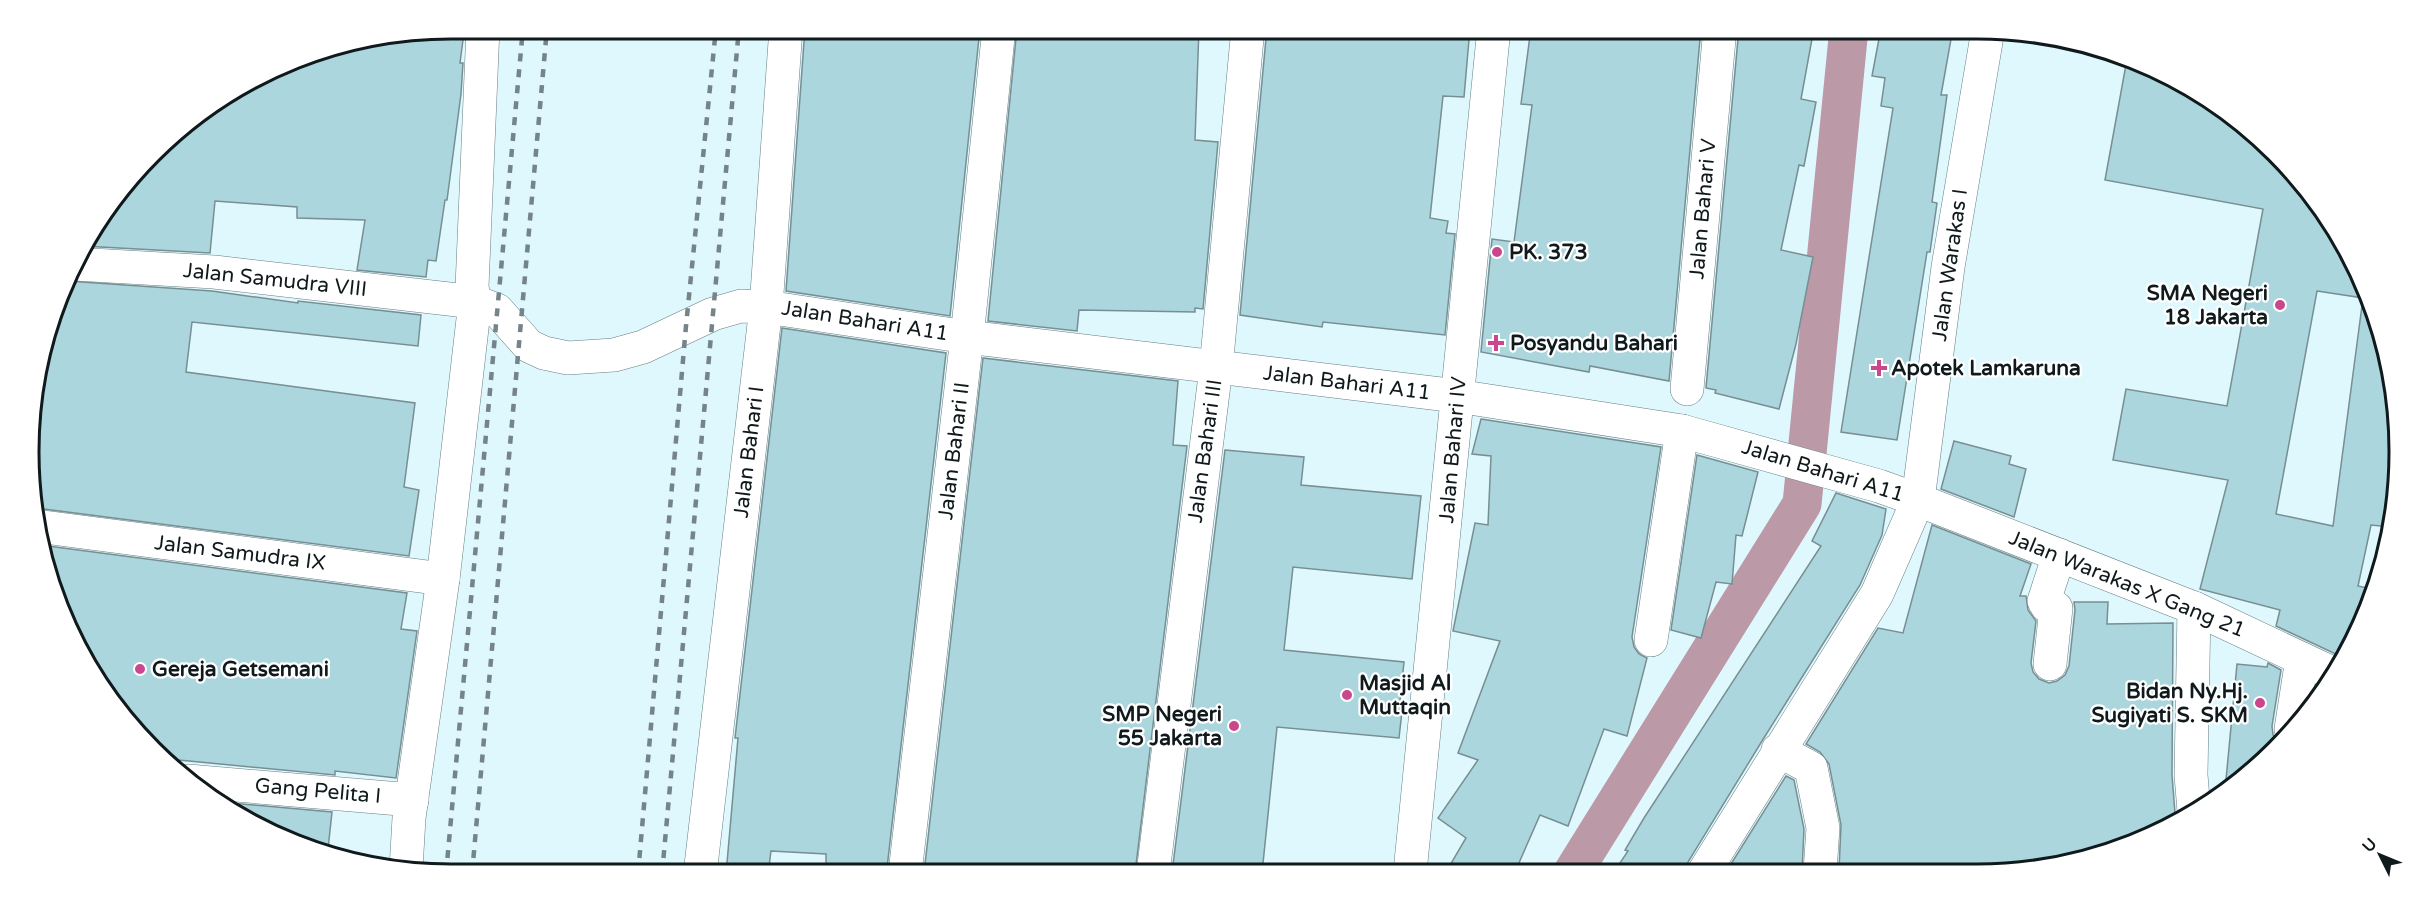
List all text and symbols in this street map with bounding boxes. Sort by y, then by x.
street label: Jalan Bahari V [1684,137,1722,280]
street label: Jalan Warakas I [1927,187,1973,343]
place label: PK. 373 [1509,240,1588,265]
marker: PK. 373 [1490,245,1504,259]
street label: Jalan Samudra VIII [182,258,368,302]
place label: SMA Negeri 18 Jakarta [2147,281,2268,330]
street label: Jalan Bahari A11 [780,295,950,347]
marker: SMA Negeri 18 Jakarta [2273,298,2287,312]
place label: Posyandu Bahari [1510,331,1678,356]
marker: Posyandu Bahari [1487,334,1505,352]
place label: Apotek Lamkaruna [1891,356,2081,381]
street label: Jalan Bahari A11 [1262,360,1432,406]
marker: Apotek Lamkaruna [1872,361,1886,375]
street label: Jalan Bahari IV [1434,375,1472,524]
street label: Jalan Bahari III [1183,378,1227,524]
street label: Jalan Bahari II [933,381,975,521]
street label: Jalan Bahari I [729,385,769,519]
street label: Jalan Bahari A11 [1739,434,1907,508]
street label: Jalan Warakas X Gang 21 [2005,525,2249,643]
street label: Jalan Samudra IX [153,530,327,576]
place label: Gereja Getsemani [152,657,329,682]
marker: Gereja Getsemani [133,662,147,676]
place label: Masjid Al Muttaqin [1359,671,1451,720]
place label: Bidan Ny.Hj. Sugiyati S. SKM [2091,679,2248,728]
marker: Masjid Al Muttaqin [1340,688,1354,702]
marker: Bidan Ny.Hj. Sugiyati S. SKM [2253,696,2267,710]
place label: SMP Negeri 55 Jakarta [1102,702,1222,751]
marker: SMP Negeri 55 Jakarta [1227,719,1241,733]
street label: Gang Pelita I [254,773,382,809]
north arrow [2350,825,2410,885]
text: U [2358,834,2381,857]

